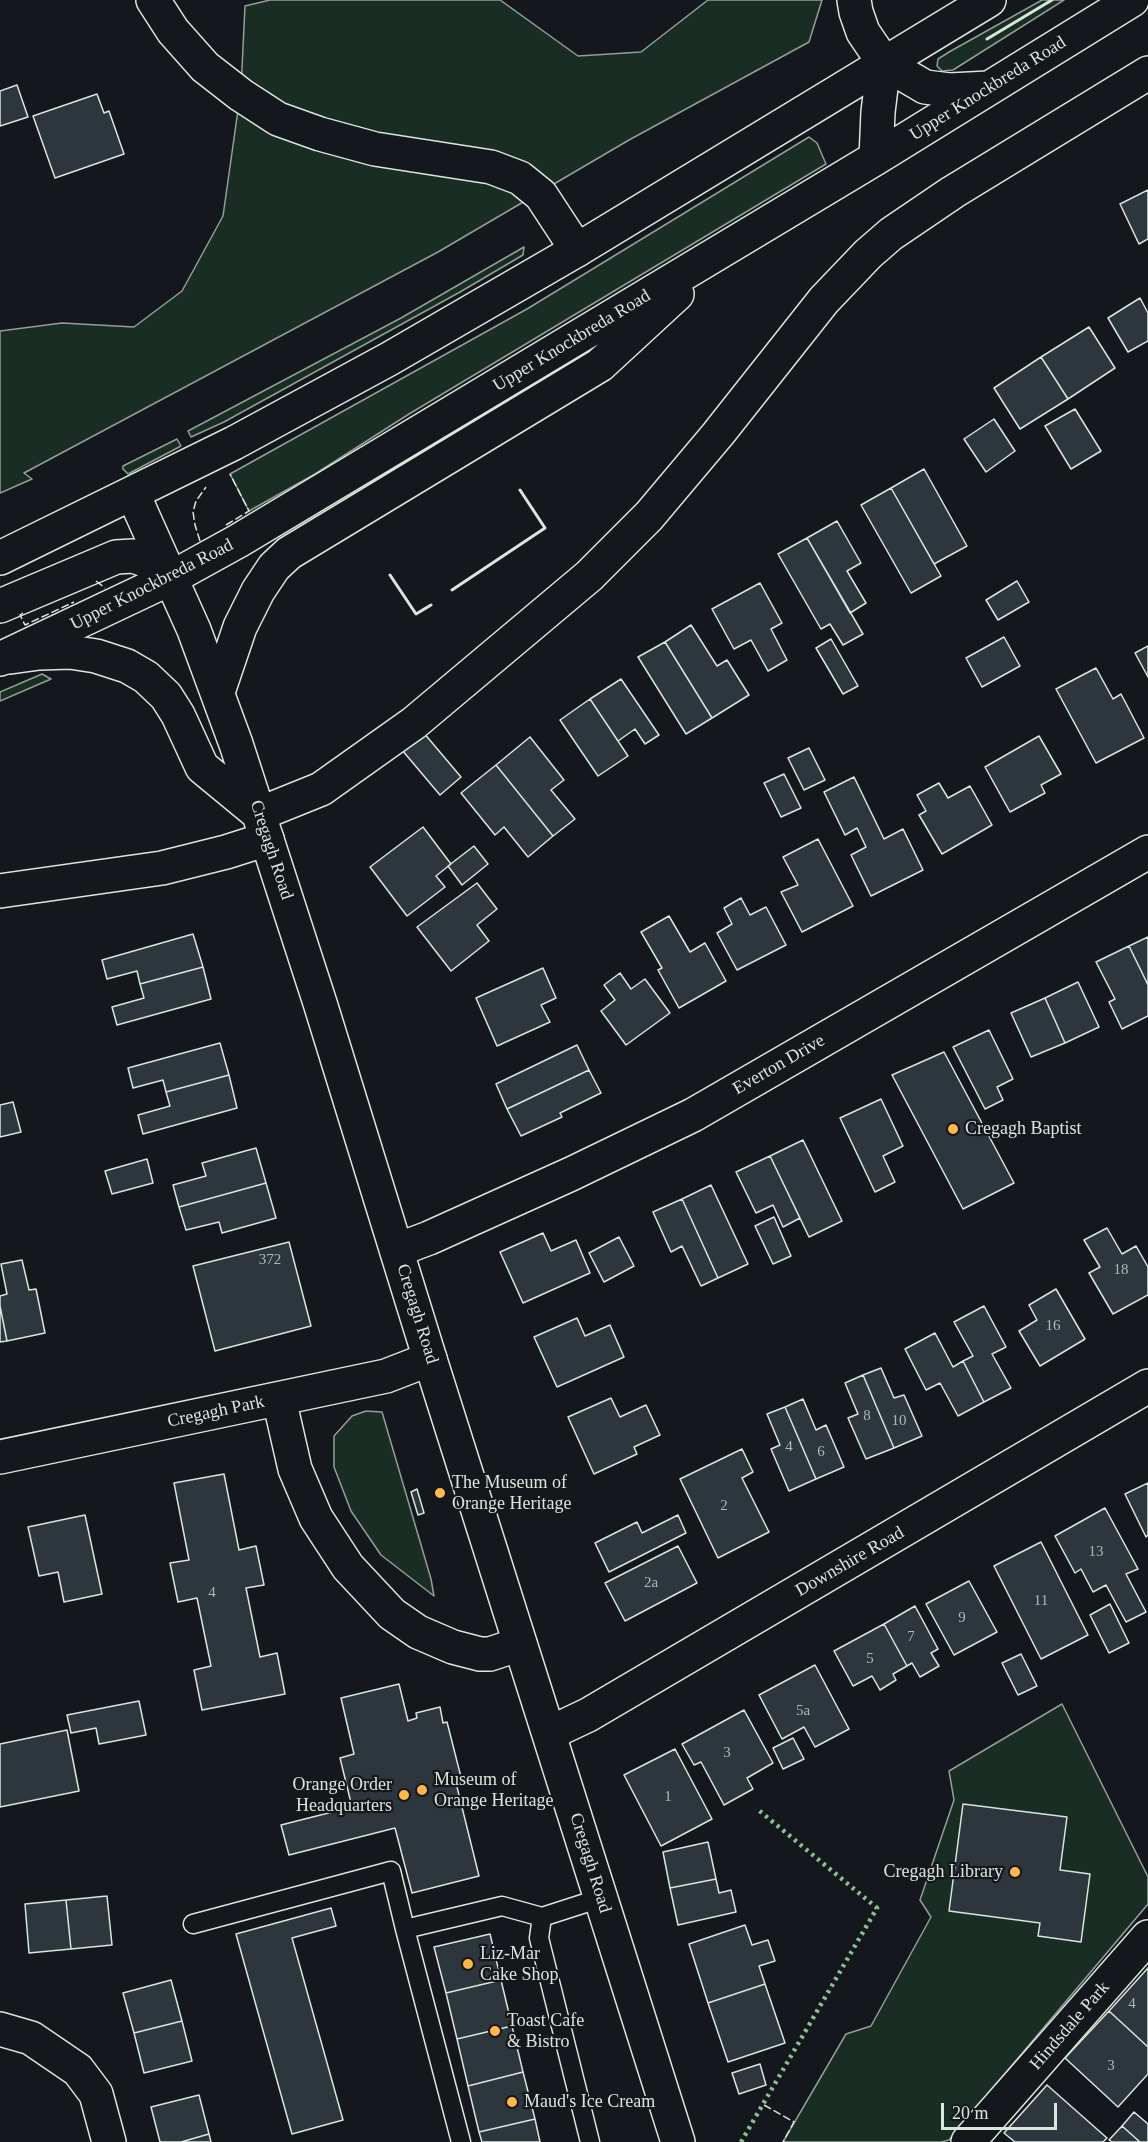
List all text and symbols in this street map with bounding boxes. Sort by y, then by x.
street label: Upper Knockbreda Road [906,32,1070,146]
street label: Upper Knockbreda Road [489,285,655,397]
street label: Upper Knockbreda Road [67,535,237,635]
street label: Cregagh Road [245,797,297,903]
street label: Everton Drive [729,1030,829,1100]
place label: Cregagh Baptist [965,1118,1081,1140]
marker: Cregagh Baptist [946,1122,960,1136]
house number: 372 [259,1251,281,1269]
street label: Cregagh Road [392,1261,442,1367]
house number: 18 [1114,1261,1128,1279]
house number: 16 [1046,1317,1060,1335]
street label: Cregagh Park [166,1391,266,1433]
house number: 8 [863,1407,871,1425]
house number: 10 [892,1412,906,1430]
house number: 4 [785,1438,793,1456]
house number: 6 [817,1443,825,1461]
place label: The Museum of Orange Heritage [452,1472,571,1514]
marker: The Museum of Orange Heritage [433,1486,447,1500]
house number: 2 [720,1497,728,1515]
street label: Downshire Road [792,1522,908,1602]
house number: 13 [1088,1543,1104,1561]
house number: 2a [644,1574,658,1592]
house number: 4 [208,1584,216,1602]
house number: 11 [1034,1592,1048,1610]
house number: 9 [958,1609,966,1627]
house number: 7 [907,1628,915,1646]
house number: 5 [866,1650,874,1668]
house number: 5a [796,1702,810,1720]
house number: 3 [723,1744,731,1762]
place label: Museum of Orange Heritage [434,1769,553,1812]
place label: Orange Order Headquarters [293,1774,392,1816]
marker: Museum of Orange Heritage [415,1783,429,1797]
marker: Orange Order Headquarters [397,1788,411,1802]
house number: 1 [664,1788,672,1806]
street label: Cregagh Road [565,1810,615,1916]
place label: Cregagh Library [884,1861,1003,1883]
marker: Cregagh Library [1008,1865,1022,1879]
place label: Liz-Mar Cake Shop [480,1943,558,1986]
marker: Liz-Mar Cake Shop [461,1957,475,1971]
street label: Hindsdale Park [1026,1977,1114,2075]
house number: 4 [1128,1995,1136,2013]
place label: Toast Cafe & Bistro [507,2010,584,2052]
marker: Toast Cafe & Bistro [488,2024,502,2038]
house number: 3 [1107,2057,1115,2075]
place label: Maud's Ice Cream [524,2091,655,2113]
scale bar [944,2091,1060,2129]
marker: Maud's Ice Cream [505,2095,519,2109]
text: 20 m [952,2103,989,2123]

